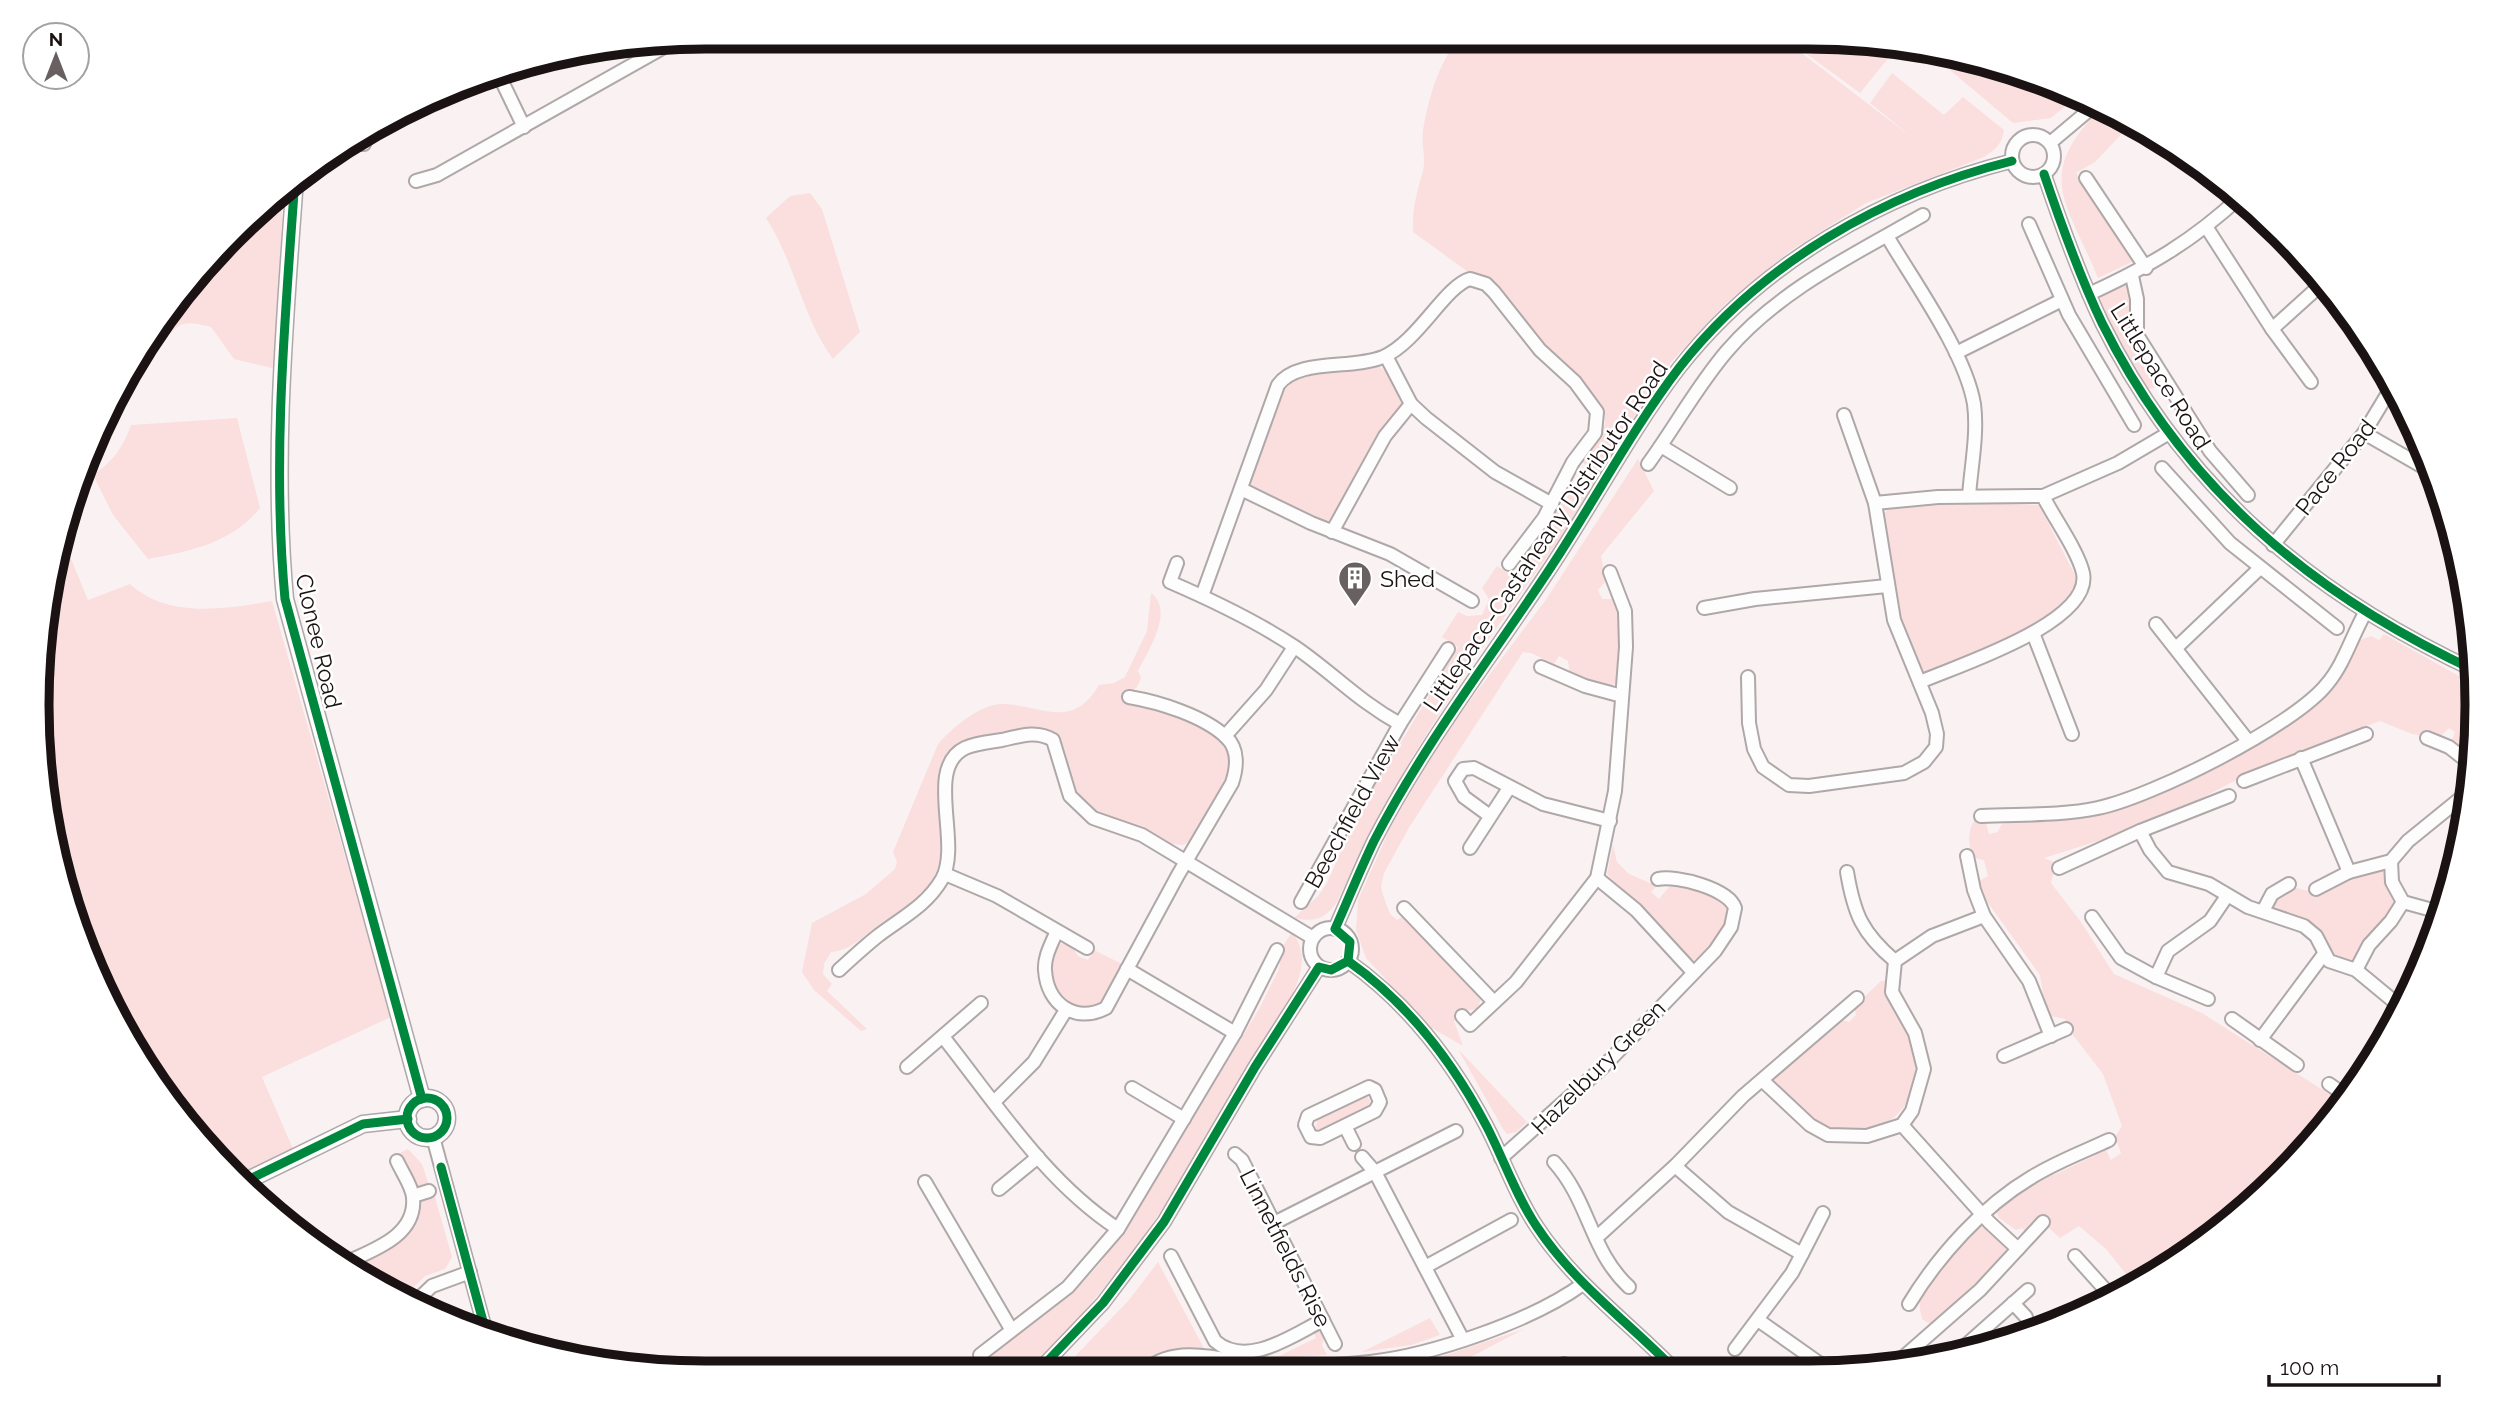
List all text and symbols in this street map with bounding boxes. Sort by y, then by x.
north arrow [21,21,91,91]
text: N [49,28,63,50]
street label: Littlepace Road [2105,298,2217,454]
street label: Littlepace-Castaheany Distributor Road [1417,356,1673,716]
street label: Pace Road [2289,414,2381,520]
building icon: Shed [1336,559,1374,608]
place label: Shed [1380,565,1435,592]
street label: Clonee Road [290,571,348,711]
street label: Beechfield View [1299,729,1406,893]
street label: Hazelbury Green [1525,994,1671,1140]
street label: Linnetfields Rise [1235,1165,1337,1331]
scale bar [2269,1344,2439,1388]
text: 100 m [2280,1355,2339,1380]

